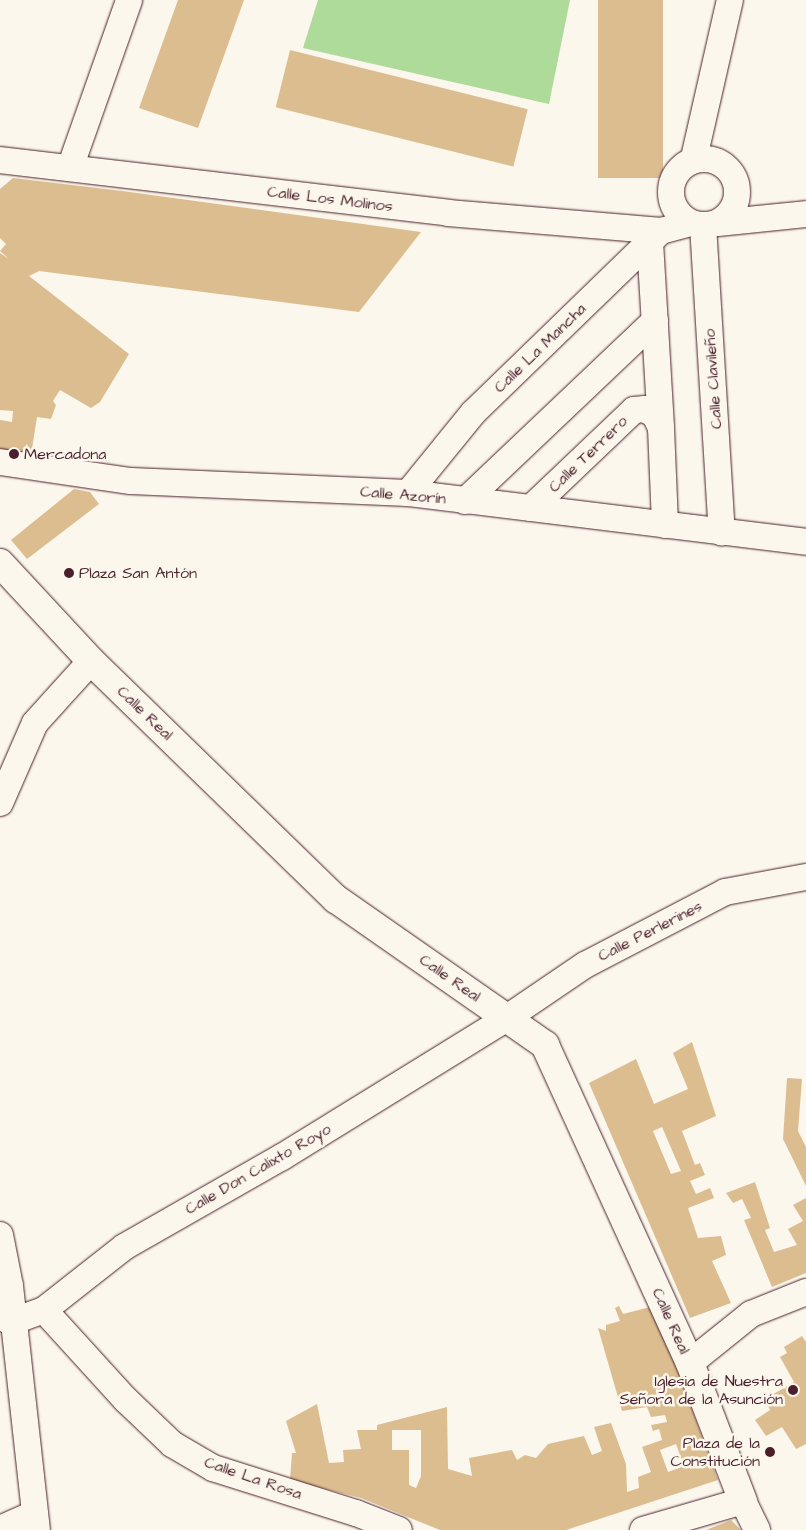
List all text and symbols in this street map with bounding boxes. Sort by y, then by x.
street label: Calle Los Molinos [266,182,394,216]
street label: Calle La Mancha [490,299,590,397]
street label: Calle Clavileño [700,328,726,430]
street label: Calle Terrero [545,412,631,496]
place label: Mercadona [24,444,106,464]
marker: Mercadona [8,448,20,460]
street label: Calle Azorín [359,482,447,508]
place label: Plaza San Antón [79,563,197,583]
marker: Plaza San Antón [63,567,75,579]
street label: Calle Real [113,682,177,744]
street label: Calle Perlerines [595,896,705,966]
street label: Calle Real [416,950,484,1006]
street label: Calle Don Calixto Royo [182,1119,334,1219]
street label: Calle Real [648,1285,694,1357]
place label: Iglesia de Nuestra Señora de la Asunción [619,1371,783,1409]
marker: Iglesia de Nuestra Señora de la Asunción [787,1384,799,1396]
place label: Plaza de la Constitución [671,1433,760,1471]
marker: Plaza de la Constitución [764,1446,776,1458]
street label: Calle La Rosa [202,1452,304,1504]

